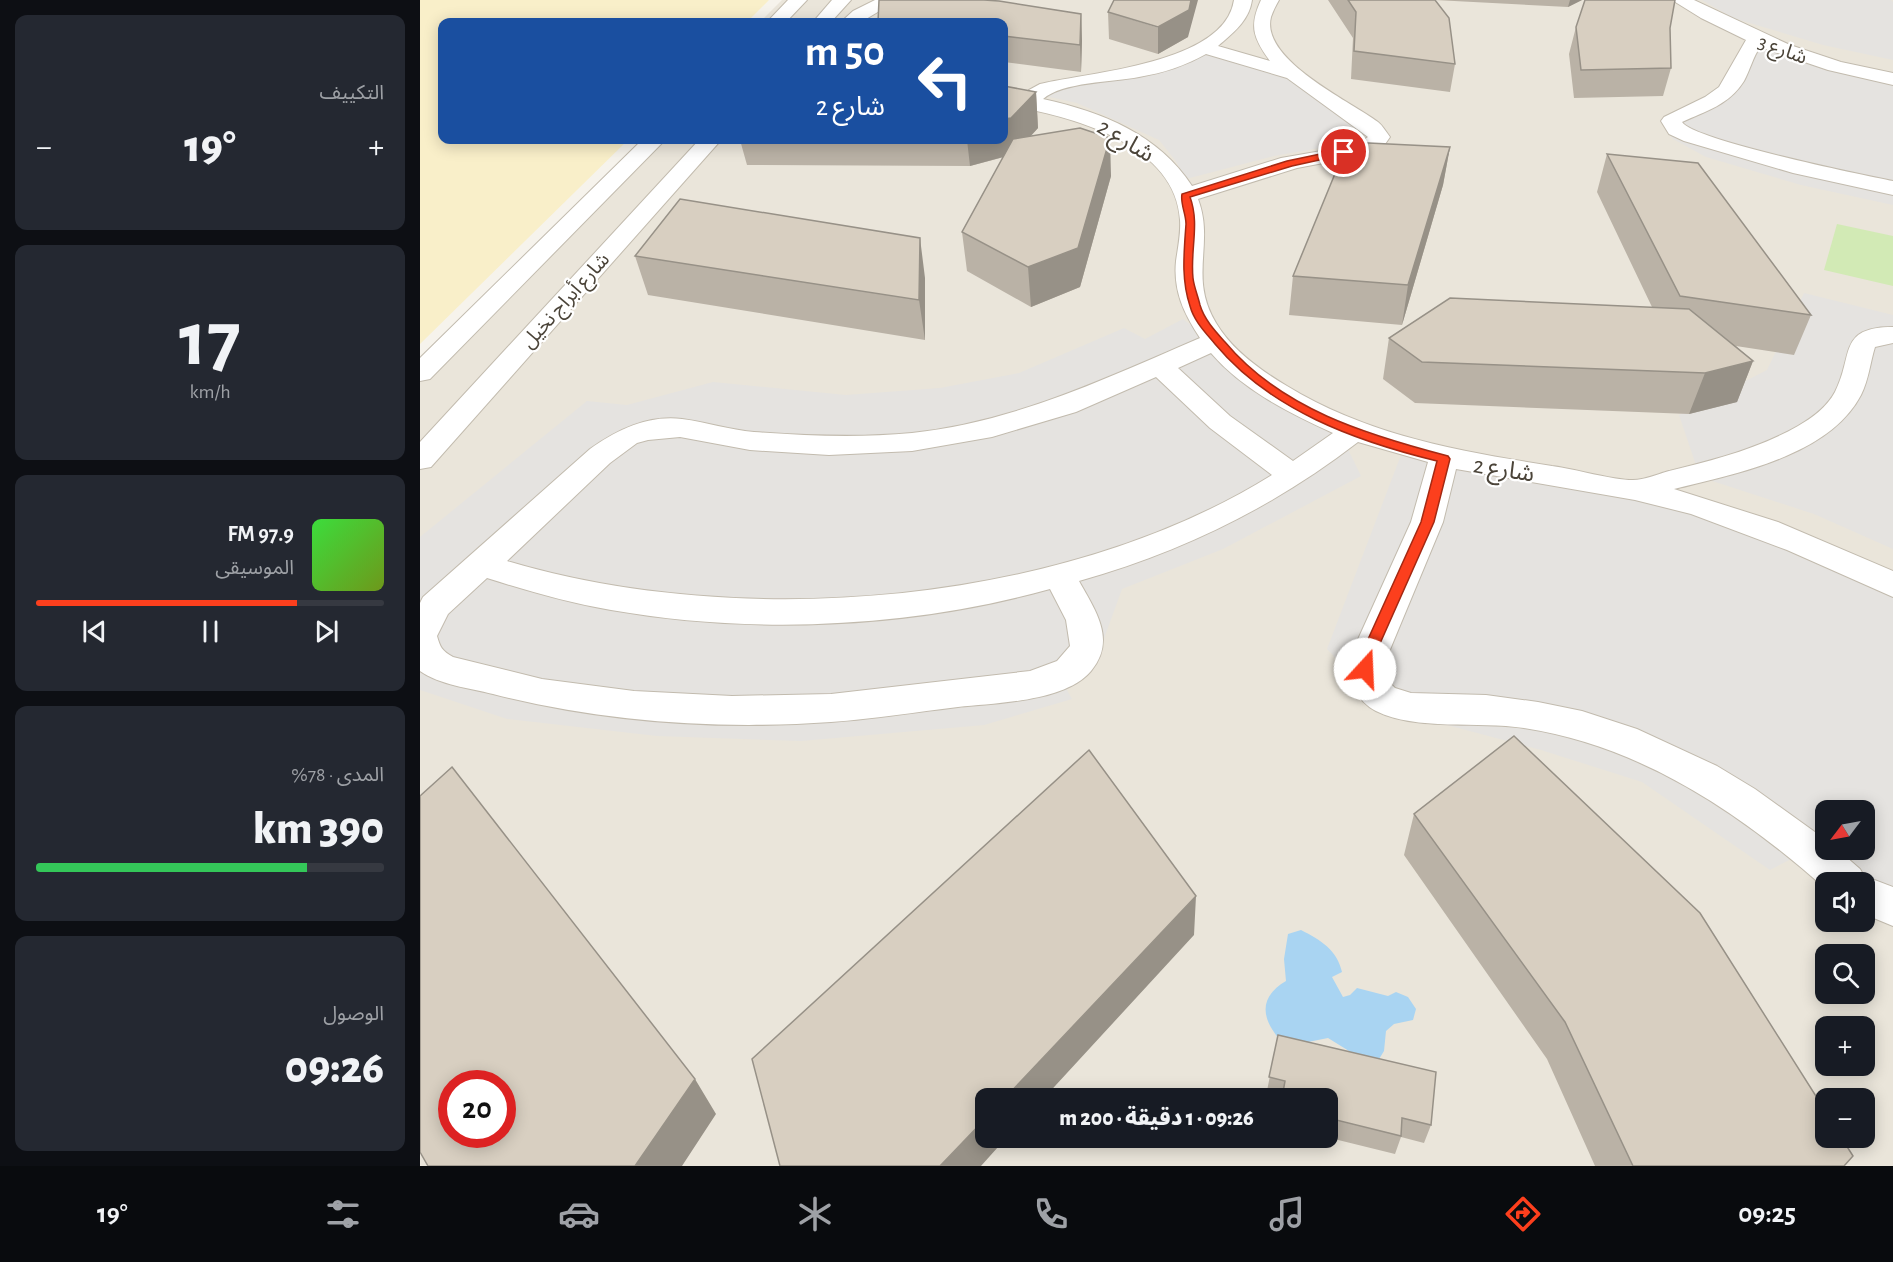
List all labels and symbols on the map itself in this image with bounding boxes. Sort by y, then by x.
street label: شارع 3 [1754,32,1810,72]
street label: شارع 2 [1091,115,1158,170]
pin [1318,126,1369,177]
street label: شارع أبراج نخيل [516,247,617,355]
street label: شارع 2 [1471,453,1536,491]
position arrow [1333,637,1397,701]
north arrow [1815,800,1875,860]
speed limit sign: 20 [438,1070,516,1148]

